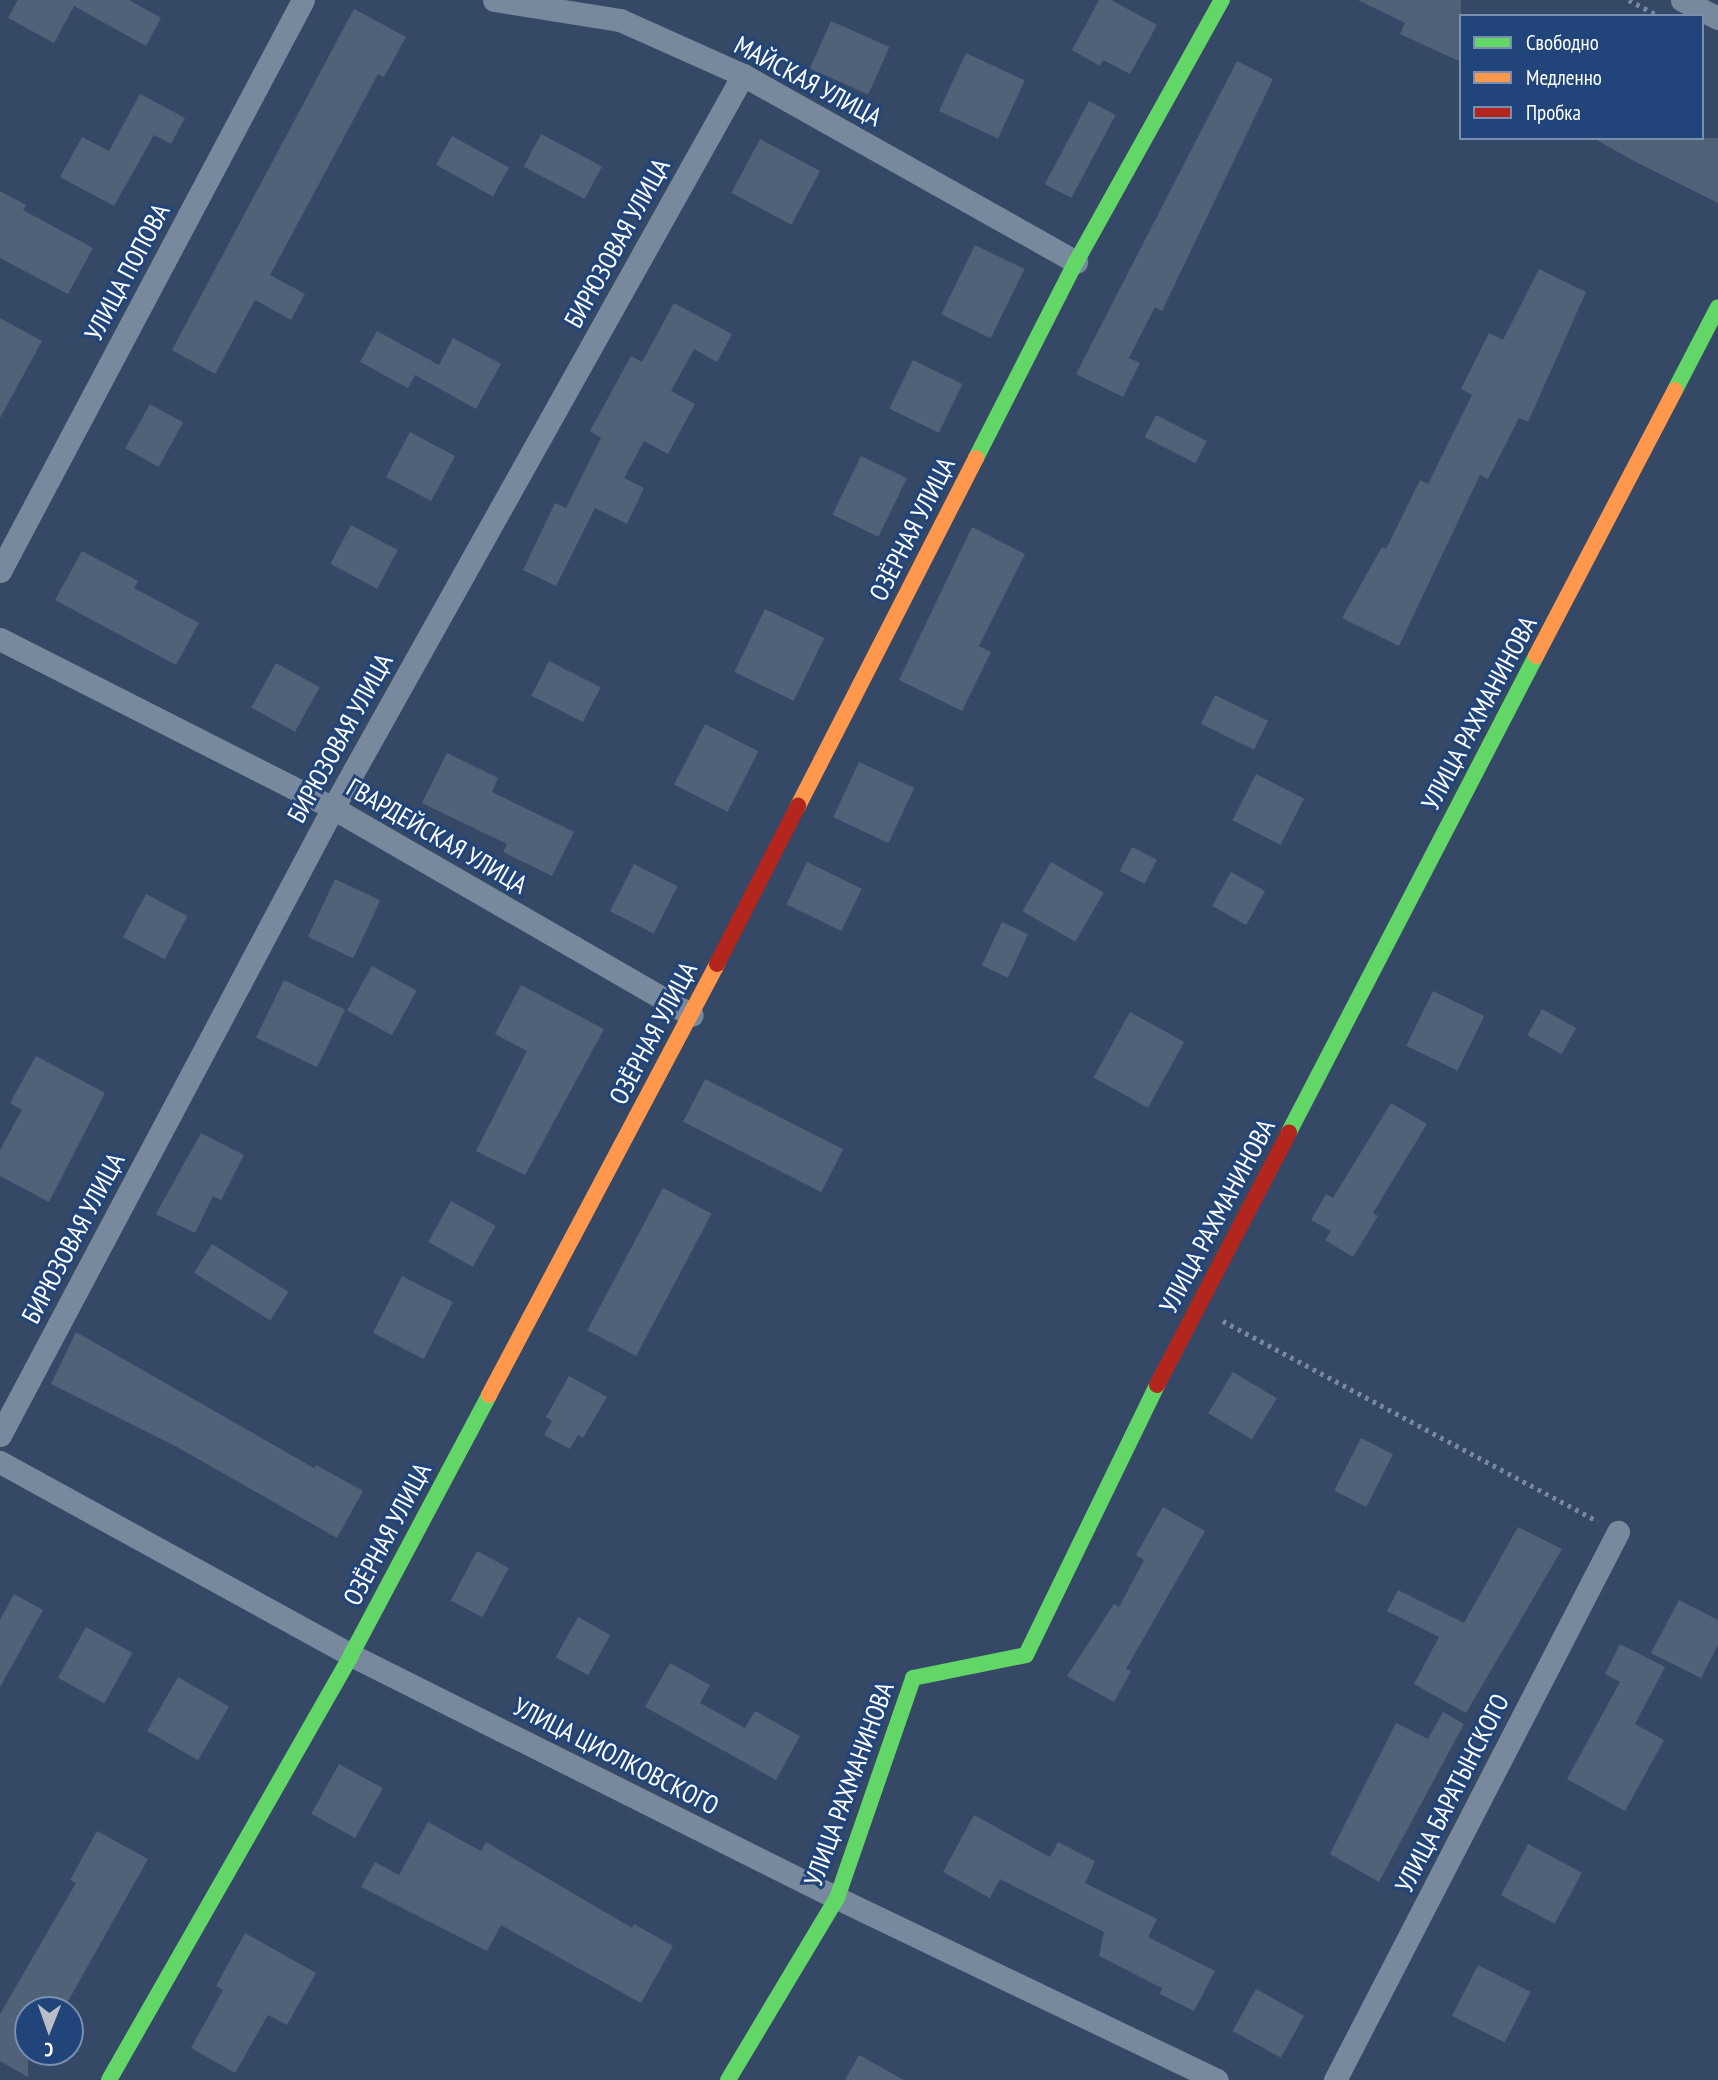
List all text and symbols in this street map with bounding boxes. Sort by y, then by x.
legend [1459,14,1704,140]
street label: МАЙСКАЯ УЛИЦА [729,29,887,133]
text: Свободно [1526,29,1599,56]
text: Медленно [1526,64,1602,91]
text: Пробка [1526,99,1581,126]
street label: БИРЮЗОВАЯ УЛИЦА [558,153,676,333]
street label: УЛИЦА ПОПОВА [78,198,176,346]
street label: ОЗЁРНАЯ УЛИЦА [862,452,962,606]
street label: УЛИЦА РАХМАНИНОВА [1415,610,1543,816]
street label: БИРЮЗОВАЯ УЛИЦА [281,648,399,828]
street label: ГВАРДЕЙСКАЯ УЛИЦА [341,772,533,900]
street label: ОЗЁРНАЯ УЛИЦА [602,956,704,1110]
street label: УЛИЦА РАХМАНИНОВА [1153,1113,1281,1319]
street label: БИРЮЗОВАЯ УЛИЦА [15,1147,131,1329]
street label: ОЗЁРНАЯ УЛИЦА [336,1457,438,1611]
street label: УЛИЦА РАХМАНИНОВА [797,1677,901,1891]
street label: УЛИЦА БАРАТЫНСКОГО [1388,1688,1516,1898]
street label: УЛИЦА ЦИОЛКОВСКОГО [508,1691,724,1821]
north arrow [14,1996,84,2066]
text: С [44,2038,53,2062]

